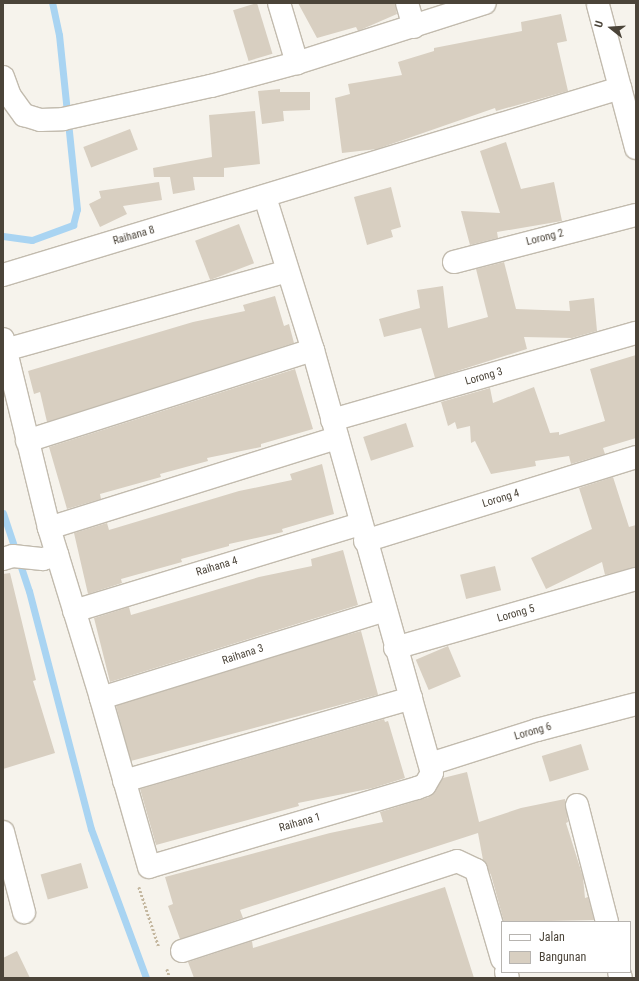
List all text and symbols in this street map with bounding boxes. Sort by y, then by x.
north arrow [591,8,631,48]
text: U [592,19,606,29]
street label: Raihana 8 [112,224,156,248]
street label: Lorong 2 [525,227,565,249]
street label: Lorong 3 [464,365,504,389]
street label: Lorong 4 [481,487,521,511]
street label: Raihana 4 [195,554,239,580]
street label: Lorong 5 [496,602,536,626]
street label: Raihana 3 [221,642,265,668]
street label: Lorong 6 [513,720,553,744]
street label: Raihana 1 [278,811,322,835]
legend [501,921,631,973]
text: Jalan [539,930,565,944]
text: Bangunan [539,950,586,964]

